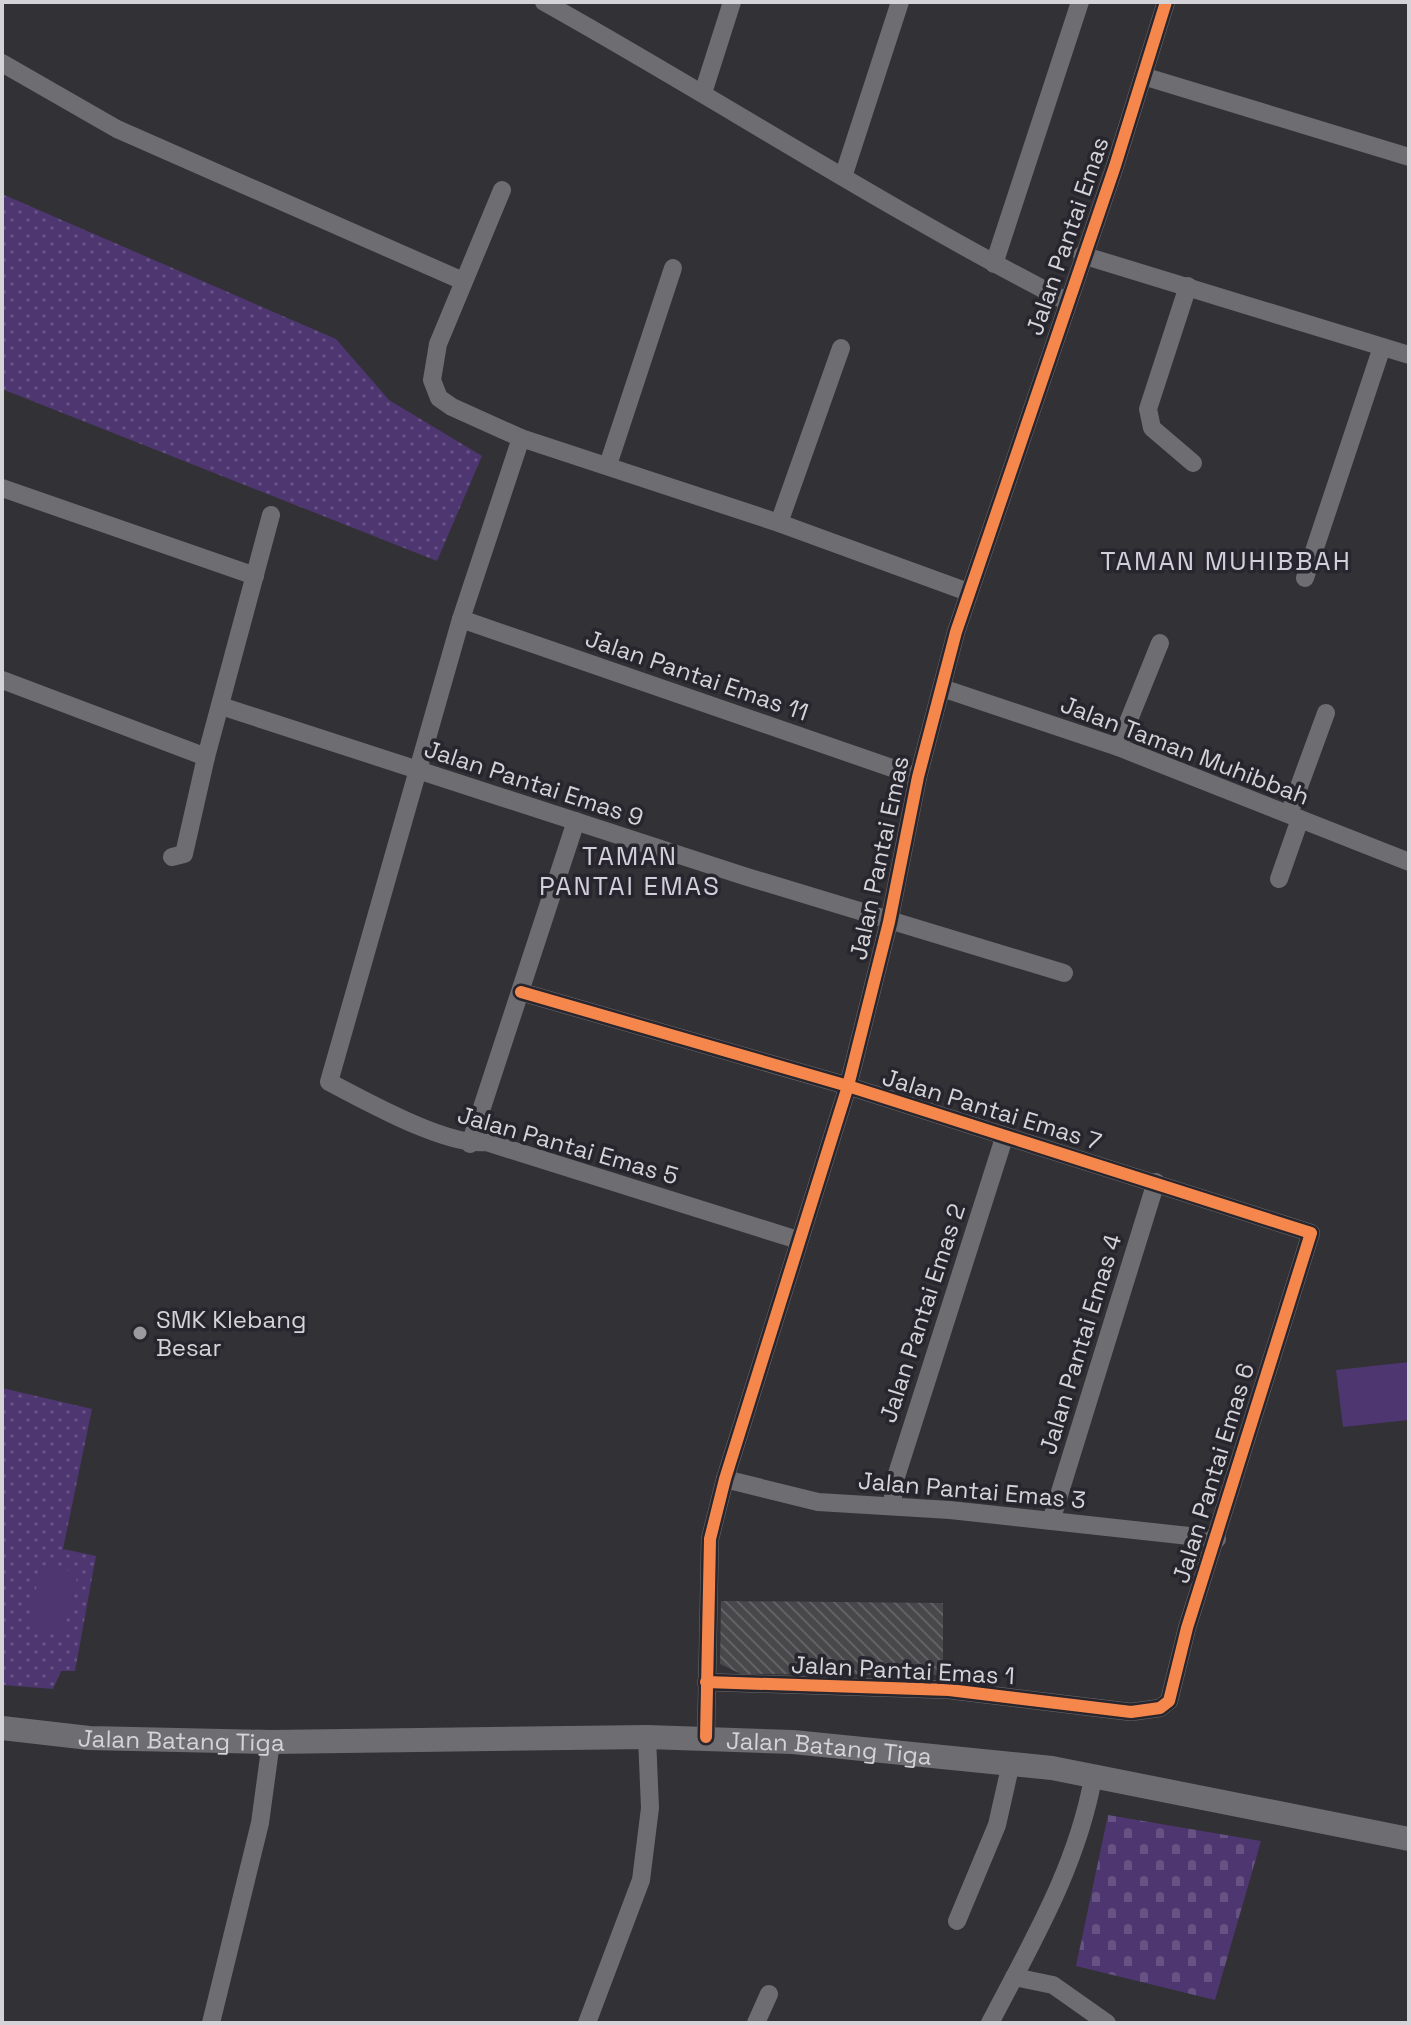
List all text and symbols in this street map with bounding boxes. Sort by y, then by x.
street label: Jalan Pantai Emas [1019,133,1115,339]
district label: TAMAN MUHIBBAH [1100,544,1352,578]
street label: Jalan Pantai Emas 11 [581,622,813,728]
street label: Jalan Taman Muhibbah [1056,688,1314,812]
street label: Jalan Pantai Emas 9 [421,733,647,833]
street label: Jalan Pantai Emas [842,753,916,963]
district label: TAMAN PANTAI EMAS [539,839,721,903]
street label: Jalan Pantai Emas 7 [879,1061,1105,1157]
street label: Jalan Pantai Emas 5 [454,1099,682,1191]
street label: Jalan Pantai Emas 2 [872,1200,972,1426]
street label: Jalan Pantai Emas 4 [1032,1230,1128,1458]
place label: SMK Klebang Besar [156,1304,306,1363]
marker: SMK Klebang Besar [131,1324,149,1342]
street label: Jalan Pantai Emas 6 [1165,1359,1261,1587]
street label: Jalan Pantai Emas 3 [857,1465,1087,1515]
street label: Jalan Pantai Emas 1 [790,1649,1016,1691]
street label: Jalan Batang Tiga [76,1721,285,1758]
street label: Jalan Batang Tiga [726,1724,934,1771]

